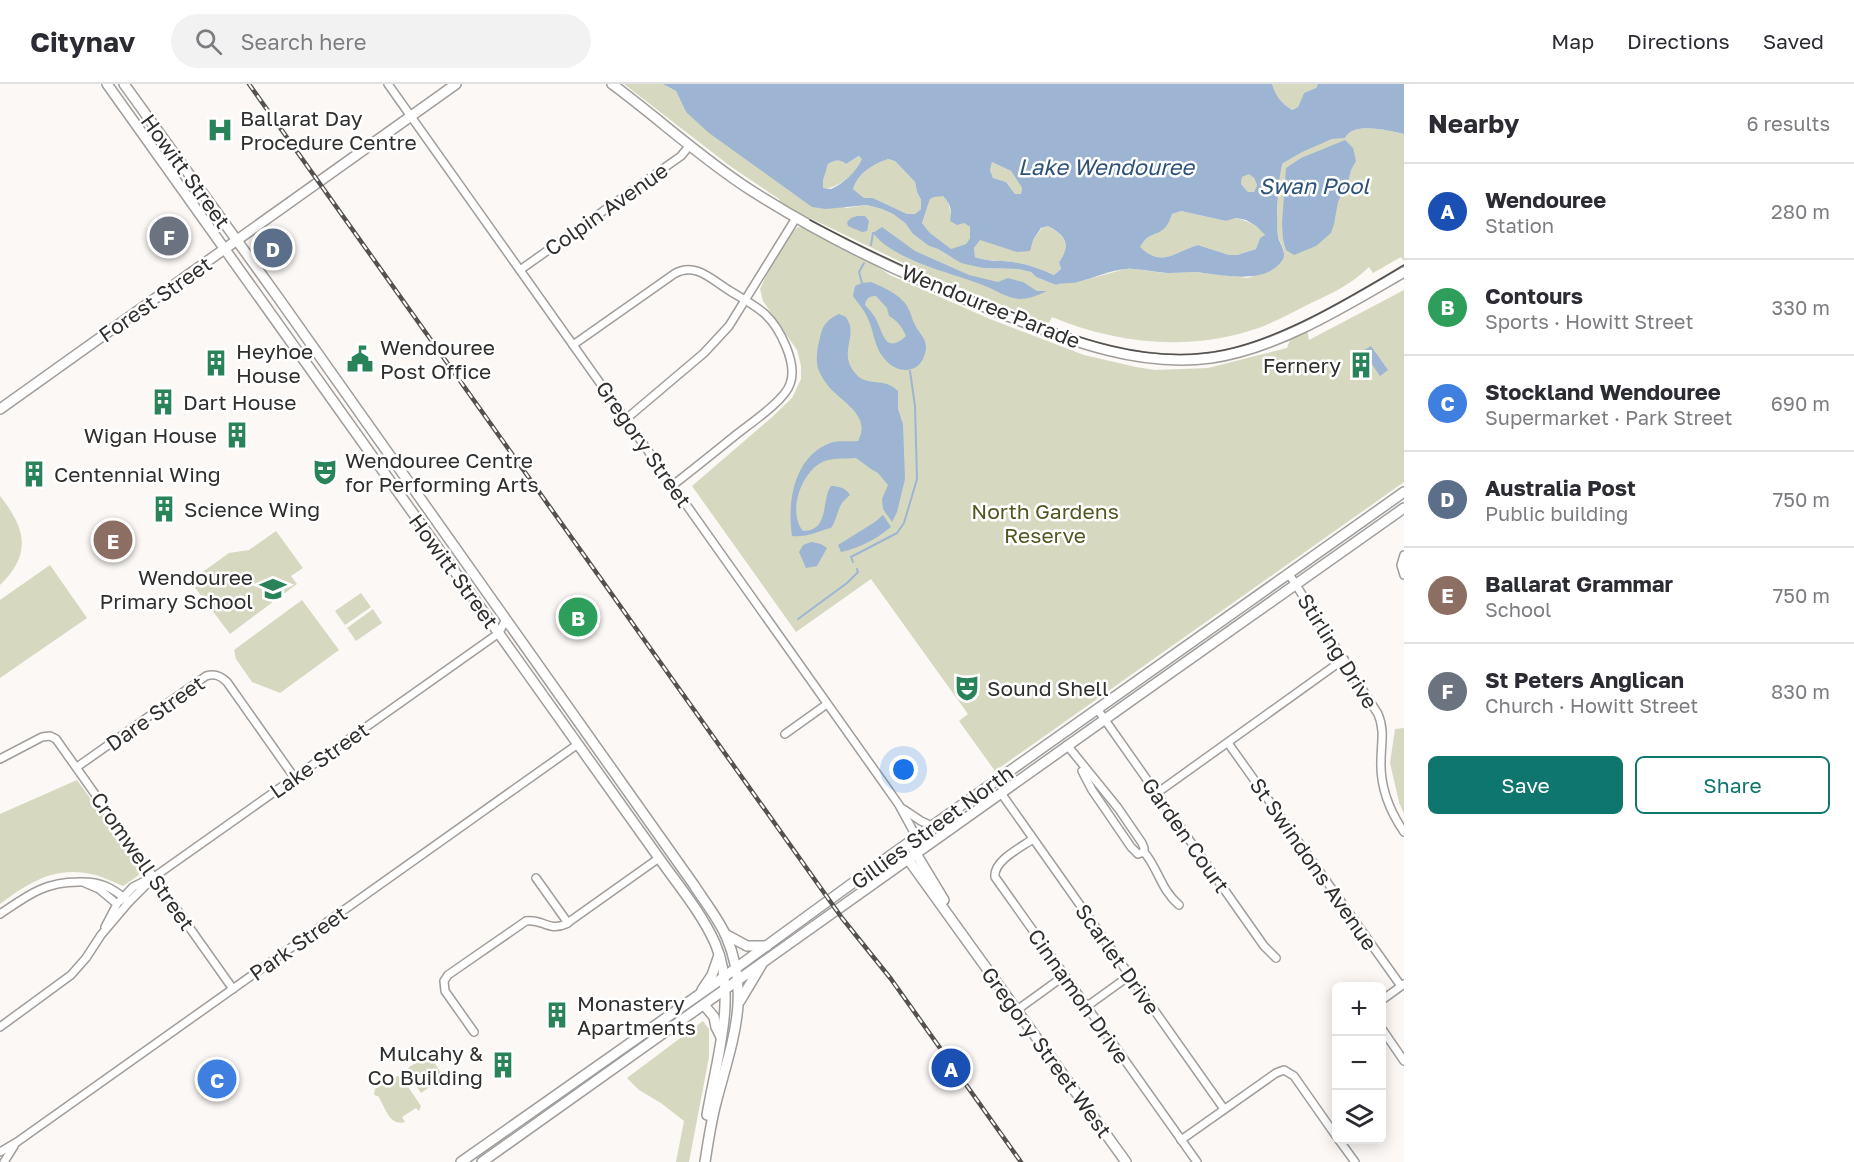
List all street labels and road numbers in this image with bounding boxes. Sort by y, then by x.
street label: Howitt Street [136,109,236,233]
street label: Colpin Avenue [539,157,673,261]
street label: Forest Street [93,250,217,348]
street label: Wendouree Parade [898,258,1084,354]
street label: Gregory Street [591,376,697,512]
street label: Howitt Street [404,509,504,633]
street label: Stirling Drive [1292,589,1384,713]
street label: Dare Street [101,670,209,756]
street label: Lake Street [264,716,374,804]
street label: Gillies Street North [846,759,1018,895]
street label: Garden Court [1137,772,1235,898]
street label: St Swindons Avenue [1245,773,1383,955]
street label: Cromwell Street [86,787,200,935]
street label: Scarlet Drive [1070,899,1166,1019]
street label: Park Street [244,900,352,986]
street label: Cinnamon Drive [1023,923,1135,1069]
street label: Gregory Street West [976,962,1118,1142]

